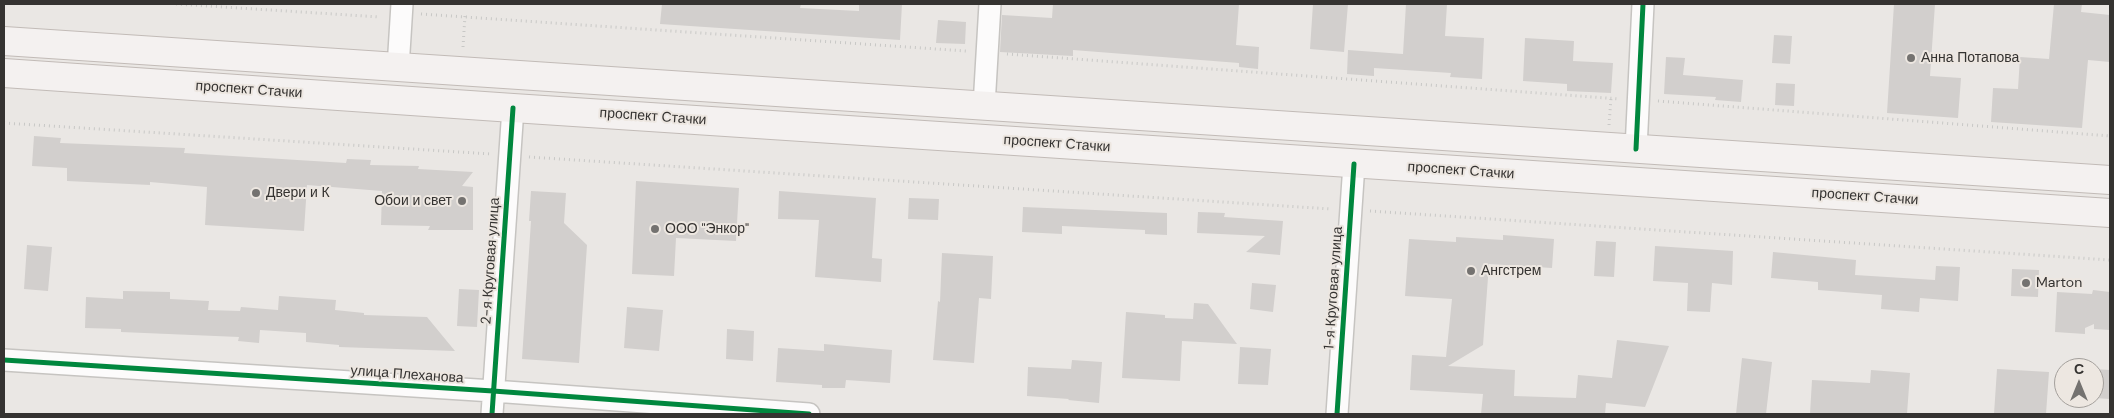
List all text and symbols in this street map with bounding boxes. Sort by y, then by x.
place label: Анна Потапова [1921,50,2019,66]
marker: Анна Потапова [1905,52,1917,64]
street label: проспект Стачки [195,78,303,102]
street label: проспект Стачки [599,105,707,129]
street label: проспект Стачки [1003,132,1111,156]
street label: проспект Стачки [1407,159,1515,183]
place label: Двери и К [266,185,330,201]
street label: проспект Стачки [1811,185,1919,209]
marker: Двери и К [250,187,262,199]
place label: Обои и свет [374,193,452,209]
marker: Обои и свет [456,195,468,207]
street label: 2-я Круговая улица [478,197,504,325]
place label: ООО "Энкор" [665,221,749,237]
marker: ООО "Энкор" [649,223,661,235]
street label: 1-я Круговая улица [1321,226,1347,350]
place label: Ангстрем [1481,263,1541,279]
marker: Ангстрем [1465,265,1477,277]
place label: Marton [2036,275,2082,291]
marker: Marton [2020,277,2032,289]
north arrow [2054,358,2104,408]
text: С [2074,360,2084,378]
street label: улица Плеханова [350,363,464,387]

